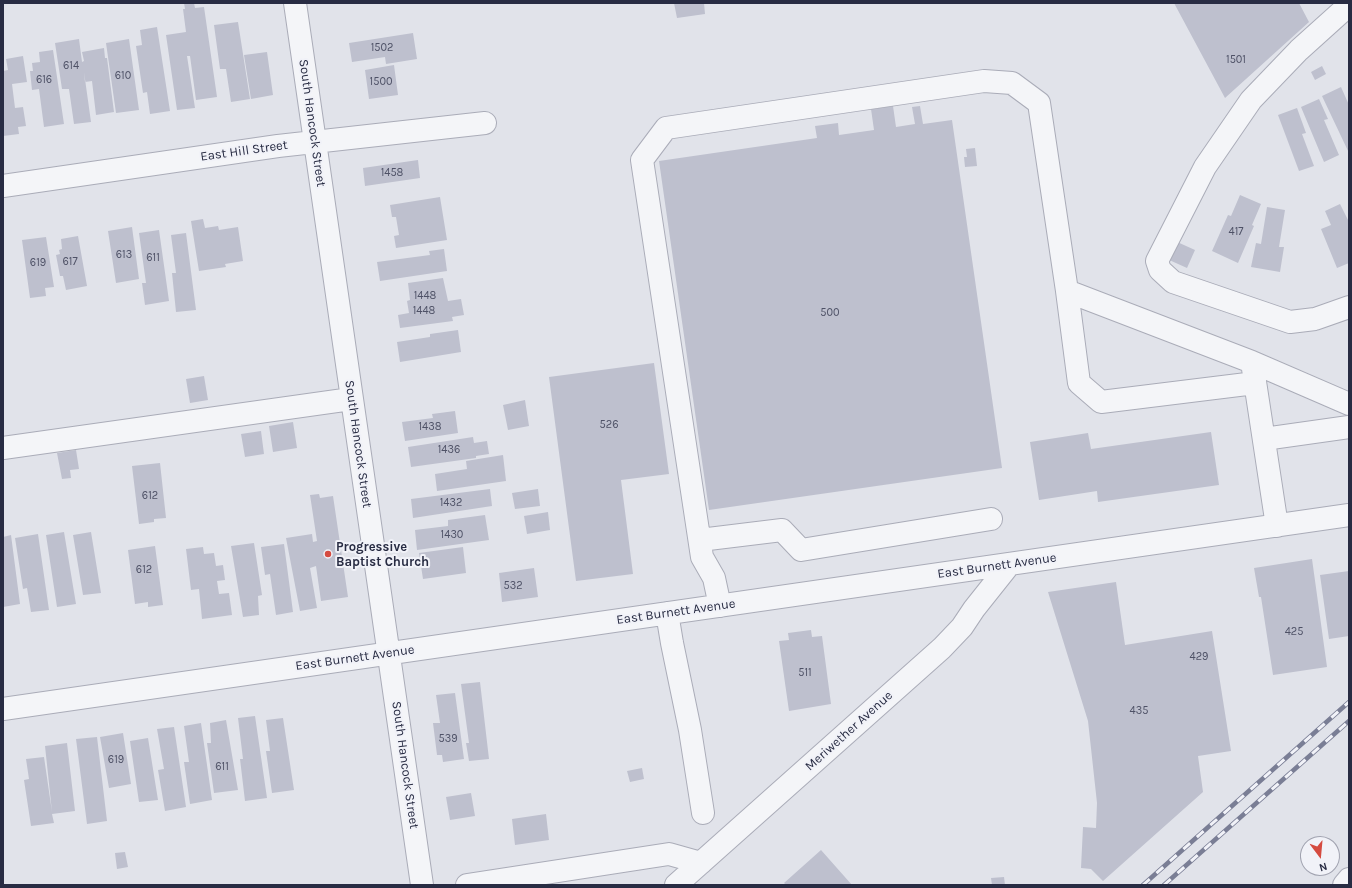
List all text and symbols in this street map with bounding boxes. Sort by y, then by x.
house number: 1502 [371,41,393,55]
house number: 1501 [1226,53,1246,67]
street label: South Hancock Street [295,58,329,188]
house number: 614 [63,59,79,73]
house number: 610 [115,69,131,83]
house number: 616 [36,73,52,87]
house number: 1500 [370,75,392,89]
street label: East Hill Street [199,137,289,165]
house number: 1458 [381,166,403,180]
house number: 417 [1229,225,1243,239]
house number: 613 [116,248,132,262]
house number: 611 [146,251,160,265]
house number: 617 [62,255,78,269]
house number: 619 [30,256,46,270]
house number: 1448 [414,289,436,303]
house number: 1448 [413,304,435,318]
house number: 500 [820,306,840,320]
street label: South Hancock Street [341,379,375,509]
house number: 526 [600,418,618,432]
house number: 1438 [418,420,442,434]
house number: 1436 [438,443,460,457]
house number: 612 [142,489,158,503]
house number: 1432 [440,496,462,510]
house number: 1430 [441,528,463,542]
place label: Progressive Baptist Church [336,539,429,570]
marker: Progressive Baptist Church [323,549,333,559]
street label: East Burnett Avenue [936,550,1058,582]
house number: 612 [136,563,152,577]
house number: 532 [503,579,523,593]
street label: East Burnett Avenue [615,596,737,628]
house number: 425 [1285,625,1303,639]
street label: East Burnett Avenue [294,642,416,674]
house number: 429 [1190,650,1208,664]
house number: 511 [798,666,812,680]
street label: Meriwether Avenue [802,688,896,774]
street label: South Hancock Street [388,700,422,830]
house number: 435 [1130,704,1148,718]
house number: 539 [438,732,458,746]
house number: 619 [108,753,124,767]
house number: 611 [215,760,229,774]
north arrow [1300,836,1340,876]
text: N [1318,860,1329,874]

